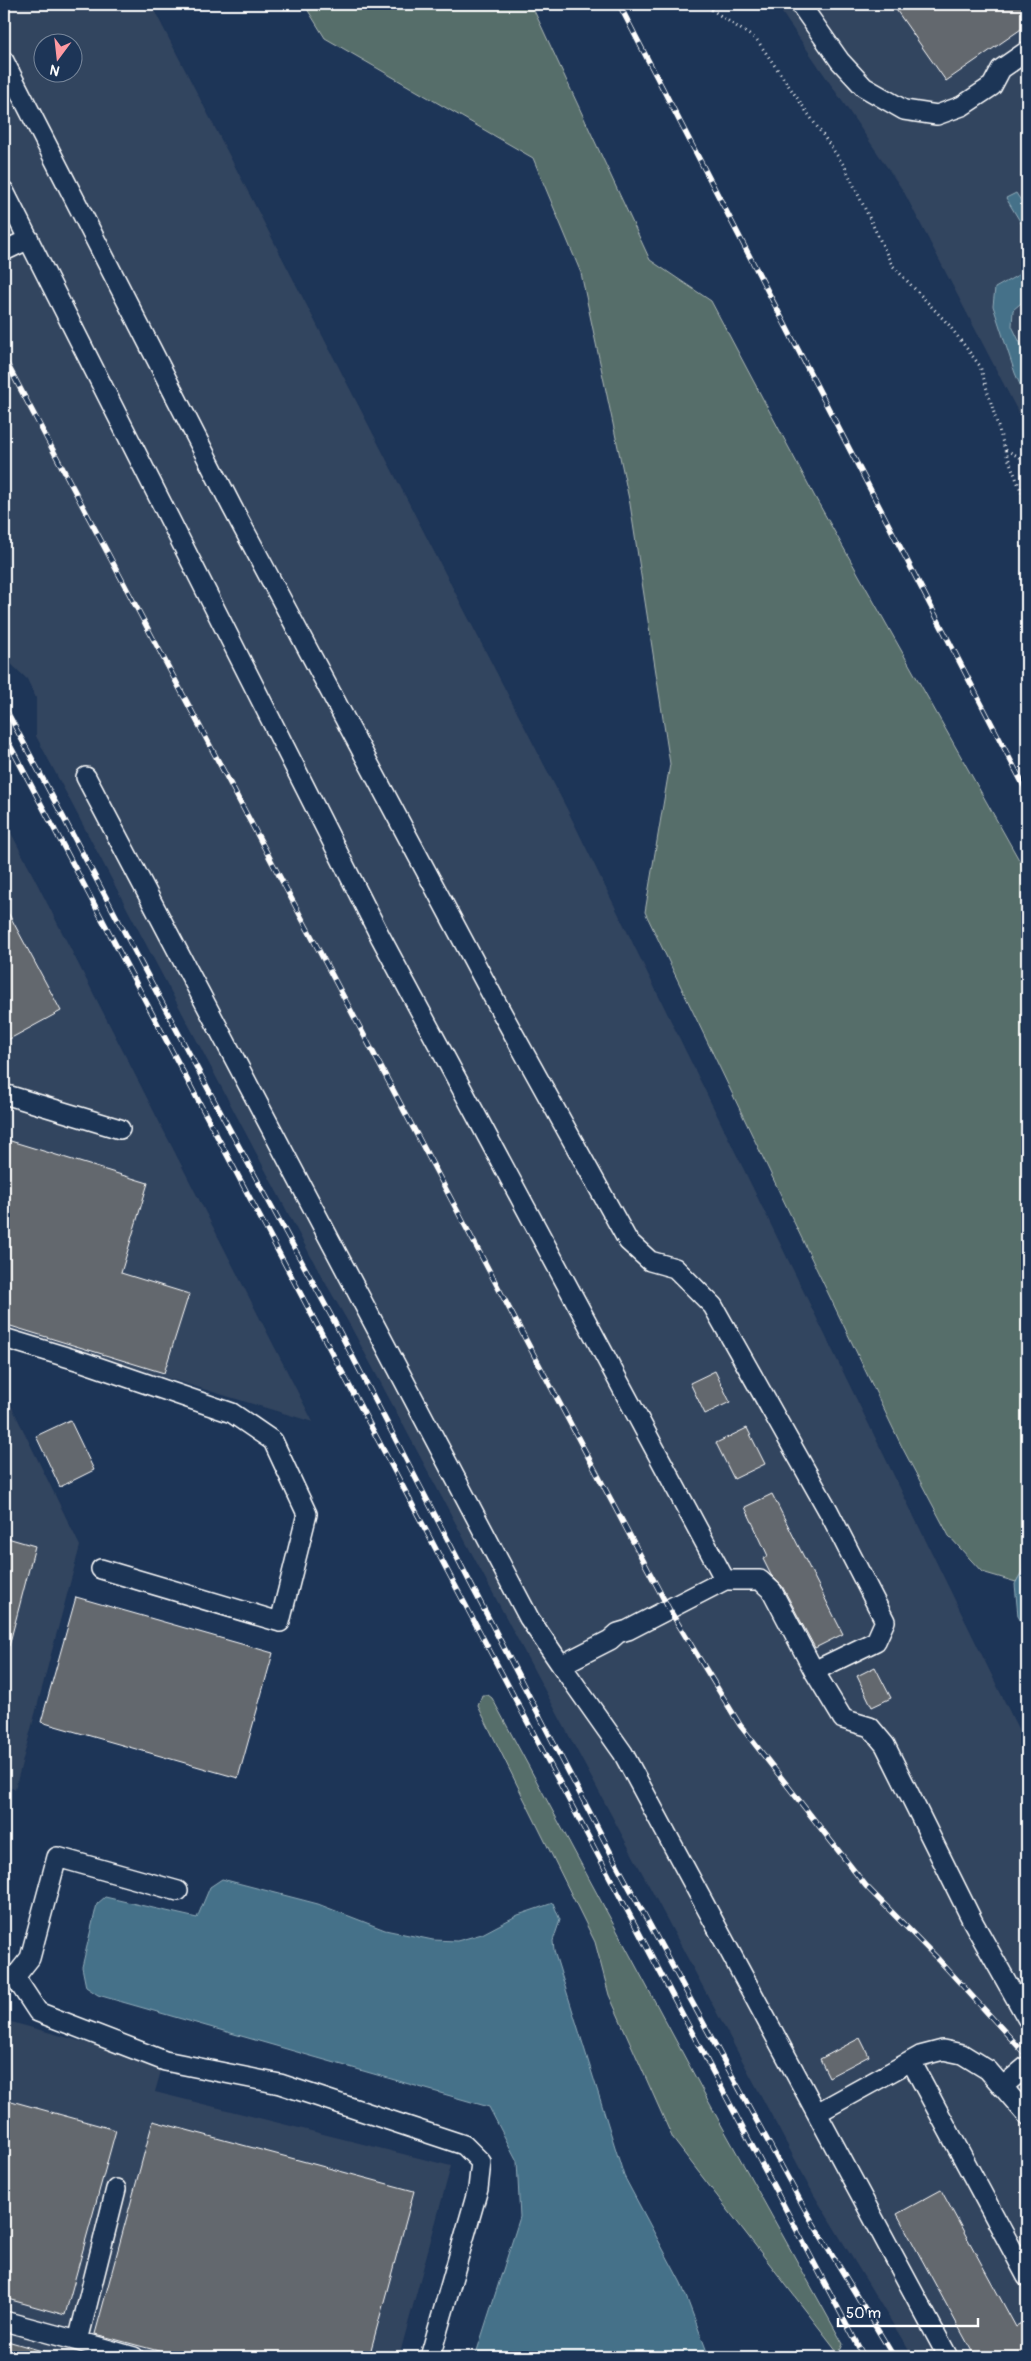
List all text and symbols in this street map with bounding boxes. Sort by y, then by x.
north arrow [32,32,82,82]
text: N [48,61,62,80]
scale bar [838,2296,978,2328]
text: 50 m [846,2304,881,2323]

